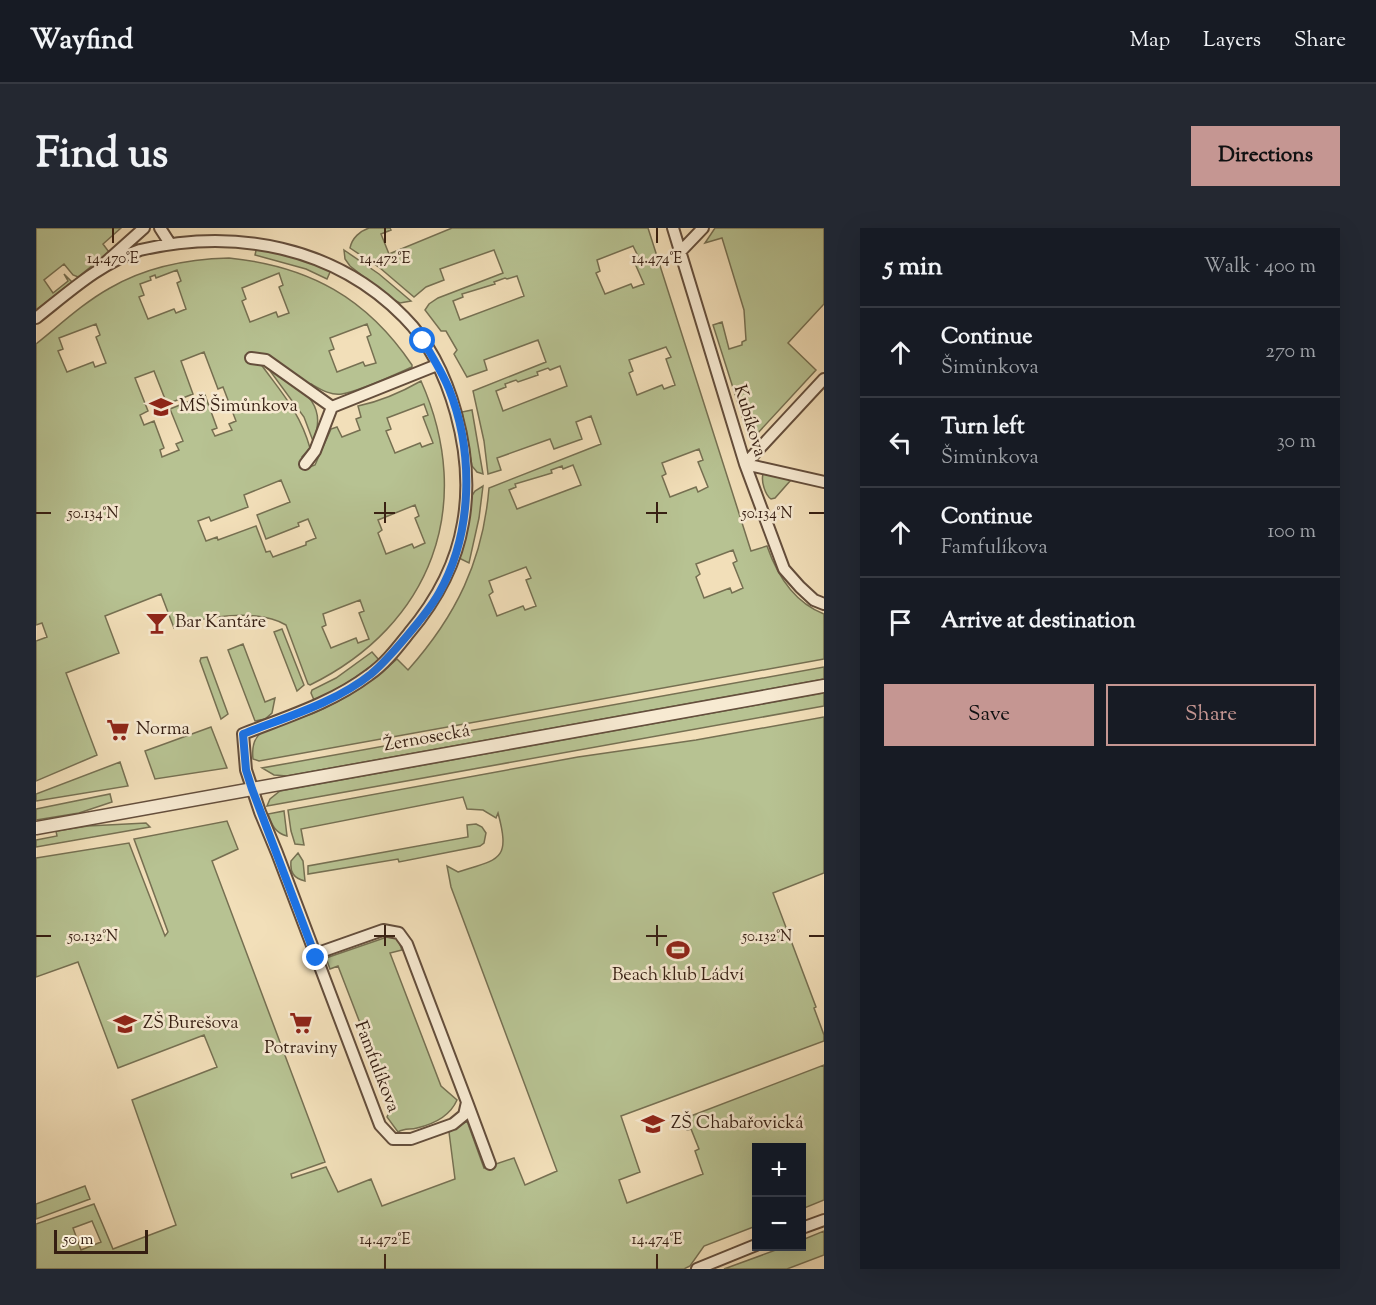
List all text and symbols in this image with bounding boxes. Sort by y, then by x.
text: Wayfind [30,21,133,61]
text: Map [1130,26,1170,56]
text: Layers [1203,26,1261,56]
text: Share [1294,26,1346,56]
text: Find us [36,126,168,186]
button: Directions [1191,126,1340,186]
text: 14.470°E [87,249,139,270]
text: 14.472°E [359,249,411,270]
text: 14.474°E [632,249,682,270]
text: 5 min [884,249,943,286]
text: Walk · 400 m [1204,253,1316,282]
text: Continue [941,322,1032,354]
route start [409,327,435,353]
icon: ahead [884,336,917,369]
text: 270 m [1266,338,1316,367]
text: Šimůnkova [941,354,1039,383]
street label: Kubíkova [726,382,772,460]
school or university icon: MŠ Šimůnkova [148,394,174,420]
place label: MŠ Šimůnkova [179,394,298,420]
text: Turn left [941,412,1024,444]
icon: left [884,426,917,459]
text: 30 m [1277,428,1316,457]
text: Šimůnkova [941,444,1039,473]
text: Continue [941,502,1032,534]
text: 50.134°N [67,504,118,525]
text: 50.134°N [741,504,792,525]
icon: ahead [884,516,917,549]
text: 100 m [1267,518,1316,547]
text: Famfulíkova [941,534,1048,563]
icon: arrive [884,606,917,639]
text: Arrive at destination [941,606,1136,638]
bar icon: Bar Kantáre [144,610,170,636]
place label: Bar Kantáre [175,610,266,636]
button: Save [884,684,1094,746]
button: Share [1106,684,1316,746]
supermarket icon: Norma [105,717,131,743]
place label: Norma [136,717,190,743]
street label: Žernosecká [382,719,472,759]
text: 50.132°N [67,927,118,948]
text: 50.132°N [741,927,792,948]
sports icon: Beach klub Ládví [665,937,691,963]
route end [302,944,328,970]
place label: Beach klub Ládví [612,963,744,989]
supermarket icon: Potraviny [288,1010,314,1036]
school or university icon: ZŠ Burešova [112,1011,138,1037]
place label: ZŠ Burešova [143,1011,239,1037]
street label: Famfulíkova [347,1017,405,1117]
place label: Potraviny [264,1036,338,1062]
school or university icon: ZŠ Chabařovická [640,1111,666,1137]
place label: ZŠ Chabařovická [671,1111,803,1137]
map controls [752,1143,806,1251]
button: + [752,1143,806,1197]
button: − [752,1197,806,1251]
scale bar [54,1227,148,1254]
text: 50 m [63,1229,94,1252]
text: 14.472°E [359,1230,411,1251]
text: 14.474°E [632,1230,682,1251]

